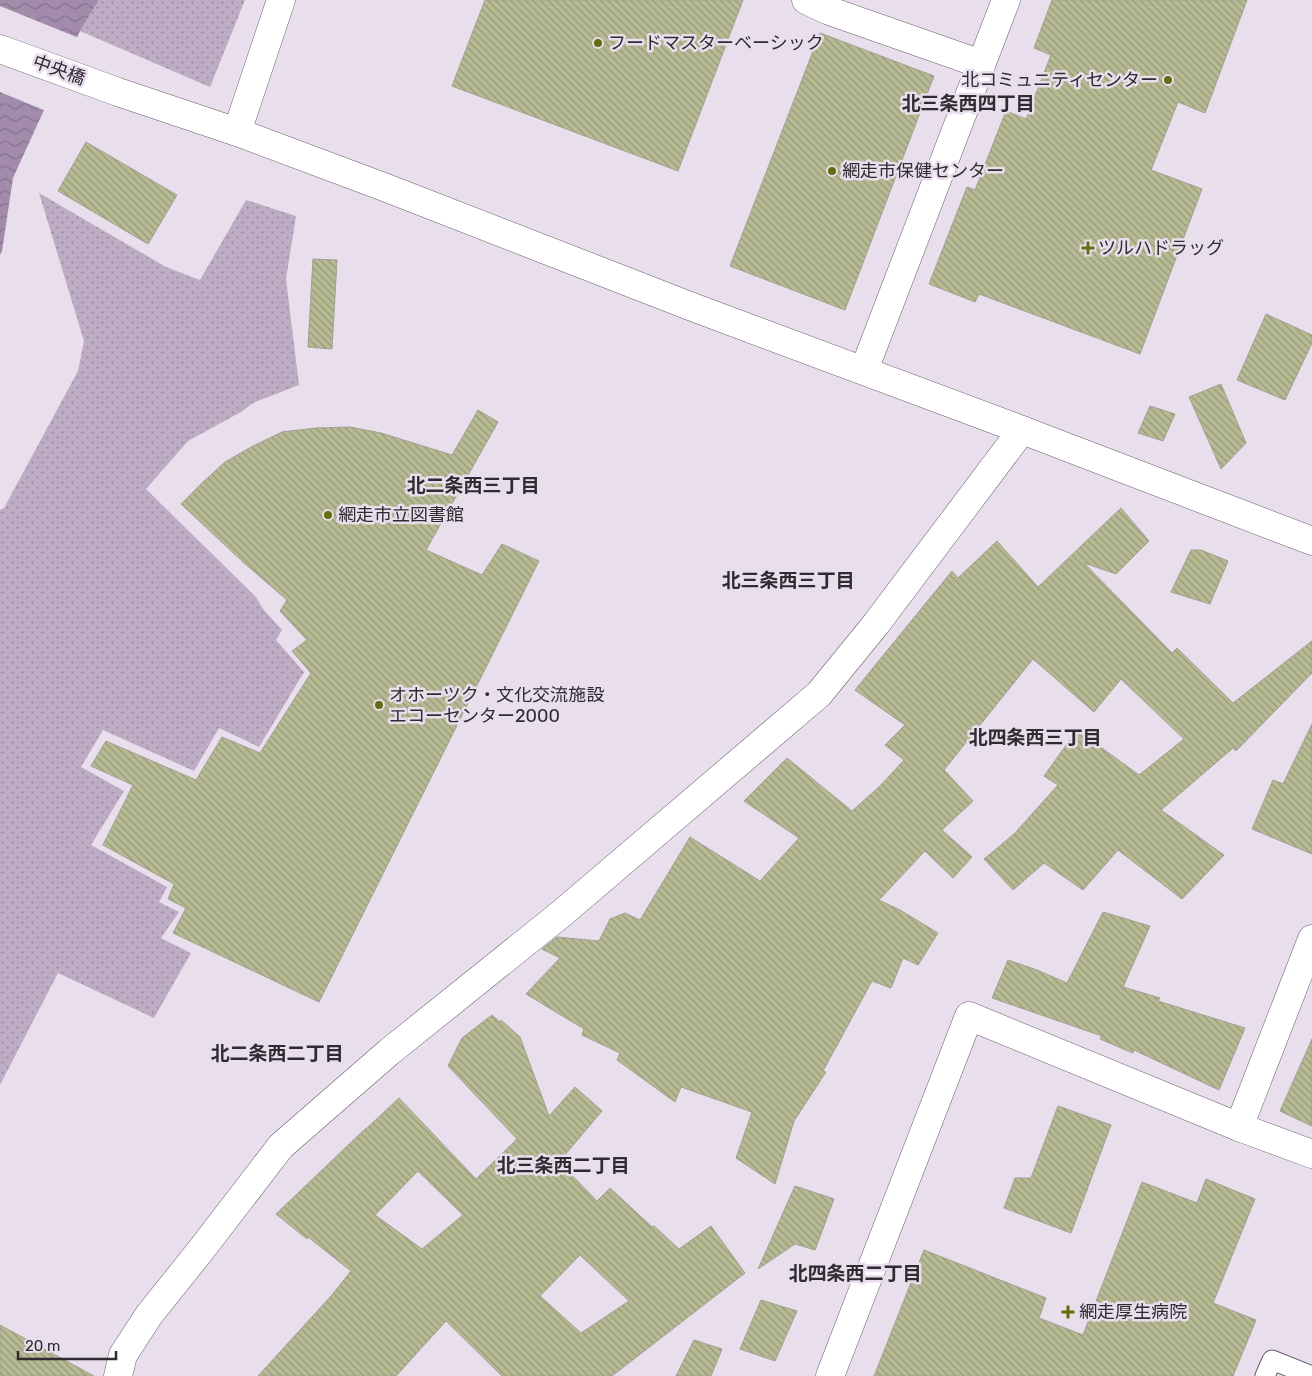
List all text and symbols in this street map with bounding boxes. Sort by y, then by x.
place label: フードマスターベーシック [608,32,824,54]
marker: フードマスターベーシック [592,37,604,49]
street label: 中央橋 [30,50,88,90]
place label: 北コミュニティセンター [961,69,1158,91]
marker: 北コミュニティセンター [1162,74,1174,86]
district label: 北三条西四丁目 [901,92,1035,115]
place label: 網走市保健センター [842,160,1004,182]
marker: 網走市保健センター [826,165,838,177]
place label: ツルハドラッグ [1098,237,1224,259]
marker: ツルハドラッグ [1082,242,1094,254]
district label: 北二条西三丁目 [406,474,540,497]
place label: 網走市立図書館 [338,504,464,526]
marker: 網走市立図書館 [322,509,334,521]
district label: 北三条西三丁目 [721,569,855,592]
place label: オホーツク・文化交流施設 エコーセンター2000 [389,684,604,727]
marker: オホーツク・文化交流施設 エコーセンター2000 [373,699,385,711]
district label: 北四条西三丁目 [968,726,1102,749]
district label: 北二条西二丁目 [210,1042,344,1065]
district label: 北三条西二丁目 [496,1154,630,1177]
district label: 北四条西二丁目 [788,1262,922,1285]
place label: 網走厚生病院 [1079,1301,1187,1323]
marker: 網走厚生病院 [1061,1305,1075,1319]
scale bar [18,1328,115,1360]
text: 20 m [25,1337,60,1355]

